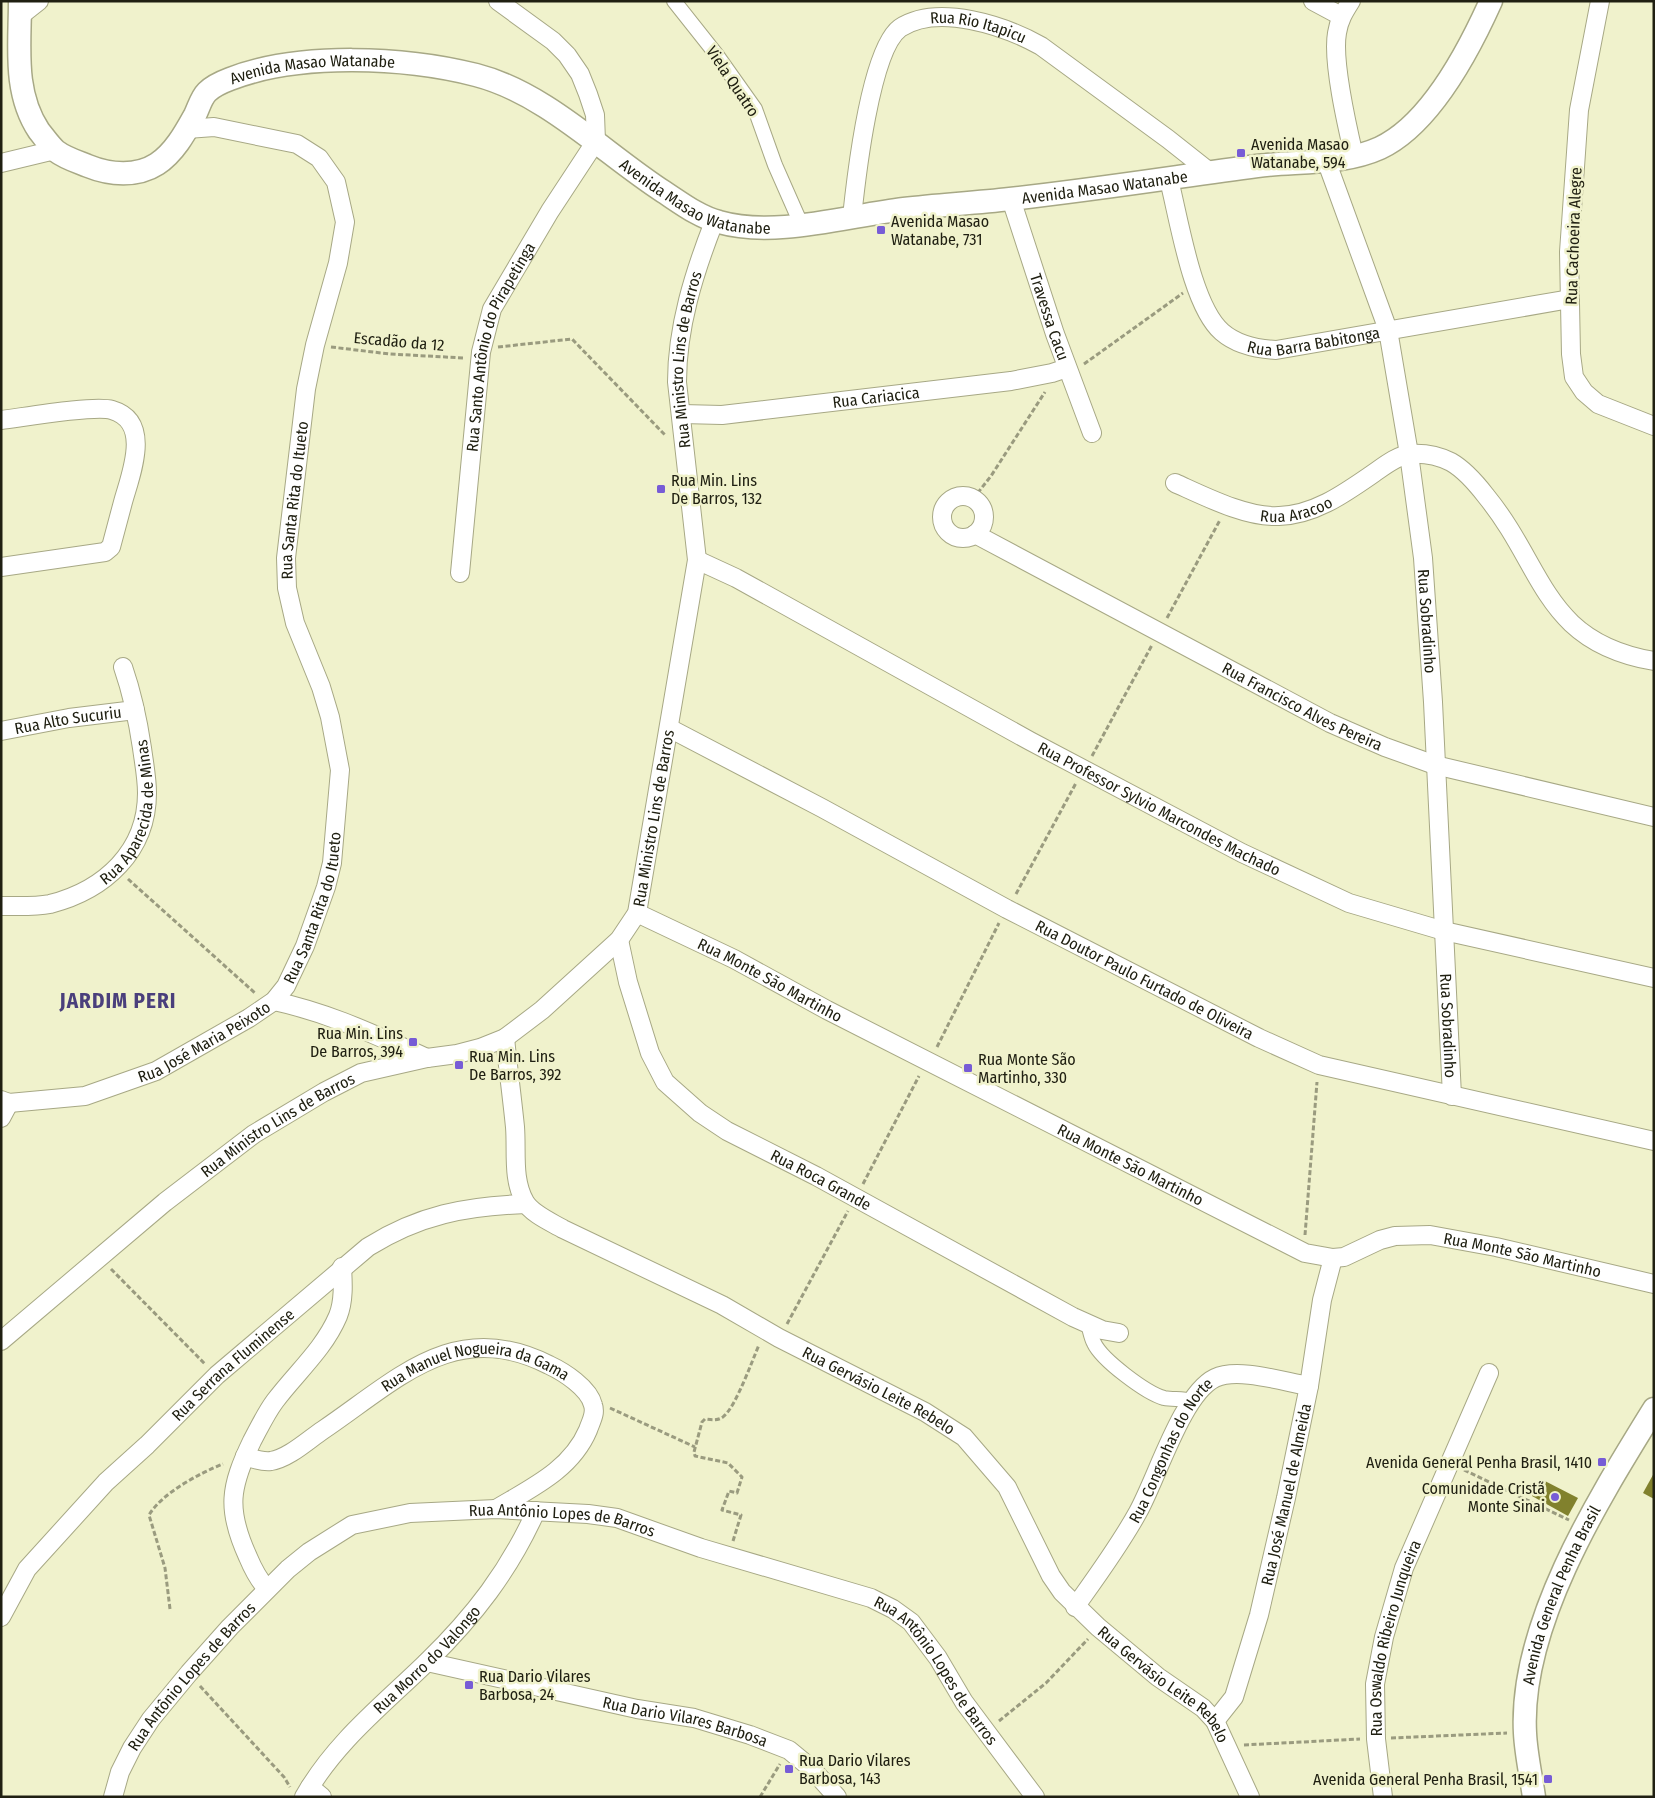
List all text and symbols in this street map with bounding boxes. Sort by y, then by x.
street label: Rua Rio Itapicu [929,8,1029,47]
street label: Viela Quatro [702,42,763,120]
street label: Avenida Masao Watanabe [227,51,396,88]
place label: Avenida Masao Watanabe, 594 [1251,135,1349,172]
marker: Avenida Masao Watanabe, 594 [1235,147,1247,159]
street label: Avenida Masao Watanabe [616,155,771,238]
street label: Avenida Masao Watanabe [1021,167,1189,208]
street label: Rua Cachoeira Alegre [1562,167,1585,305]
place label: Avenida Masao Watanabe, 731 [891,212,989,249]
marker: Avenida Masao Watanabe, 731 [875,224,887,236]
street label: Rua Santo Antônio do Pirapetinga [463,239,539,453]
street label: Rua Ministro Lins de Barros [668,269,706,449]
street label: Travessa Cacu [1026,271,1073,363]
street label: Rua Barra Babitonga [1245,323,1381,360]
street label: Escadão da 12 [353,328,445,355]
street label: Rua Cariacica [831,383,921,412]
street label: Rua Santa Rita do Itueto [277,420,312,580]
place label: Rua Min. Lins De Barros, 132 [671,471,762,508]
marker: Rua Min. Lins De Barros, 132 [655,483,667,495]
street label: Rua Aracoo [1259,493,1336,526]
street label: Rua Sobradinho [1414,568,1440,674]
street label: Rua Francisco Alves Pereira [1219,658,1385,755]
street label: Rua Alto Sucuriu [13,703,123,738]
street label: Rua Ministro Lins de Barros [629,728,678,908]
street label: Rua Aparecida de Minas [96,738,157,889]
street label: Rua Professor Sylvio Marcondes Machado [1035,738,1283,880]
street label: Rua Santa Rita do Itueto [280,831,345,987]
street label: Rua Doutor Paulo Furtado de Oliveira [1032,916,1257,1044]
street label: Rua Monte São Martinho [695,934,845,1026]
street label: Rua Sobradinho [1436,973,1460,1078]
district label: JARDIM PERI [59,988,176,1014]
street label: Rua José Maria Peixoto [135,997,274,1087]
place label: Rua Min. Lins De Barros, 394 [310,1024,403,1061]
marker: Rua Min. Lins De Barros, 394 [407,1036,419,1048]
place label: Rua Min. Lins De Barros, 392 [469,1047,561,1084]
place label: Rua Monte São Martinho, 330 [978,1050,1076,1087]
marker: Rua Min. Lins De Barros, 392 [453,1059,465,1071]
marker: Rua Monte São Martinho, 330 [962,1062,974,1074]
street label: Rua Ministro Lins de Barros [197,1069,358,1181]
street label: Rua Monte São Martinho [1054,1120,1206,1210]
street label: Rua Roca Grande [767,1146,874,1214]
street label: Rua Monte São Martinho [1442,1229,1603,1281]
street label: Rua Serrana Fluminense [168,1305,298,1425]
text: Rua Manuel Nogueira da Gama [378,1339,573,1396]
street label: Rua Gervásio Leite Rebelo [799,1343,959,1439]
street label: Rua Manuel Nogueira da Gama [374,1371,576,1401]
street label: Rua Congonhas do Norte [1125,1374,1217,1526]
street label: Rua José Manuel de Almeida [1257,1402,1315,1587]
place label: Avenida General Penha Brasil, 1410 [1366,1453,1592,1472]
marker: Avenida General Penha Brasil, 1410 [1596,1456,1608,1468]
place label: Comunidade Cristã Monte Sinai [1422,1479,1545,1516]
marker: Comunidade Cristã Monte Sinai [1549,1491,1561,1503]
street label: Rua Antônio Lopes de Barros [468,1500,658,1541]
street label: Avenida General Penha Brasil [1519,1502,1605,1686]
street label: Rua Oswaldo Ribeiro Junqueira [1366,1537,1425,1737]
street label: Rua Antônio Lopes de Barros [871,1592,1002,1749]
street label: Rua Antônio Lopes de Barros [124,1598,260,1754]
street label: Rua Morro do Valongo [369,1602,485,1718]
street label: Rua Gervásio Leite Rebelo [1094,1622,1233,1746]
place label: Rua Dario Vilares Barbosa, 24 [479,1667,591,1704]
marker: Rua Dario Vilares Barbosa, 24 [463,1679,475,1691]
street label: Rua Dario Vilares Barbosa [601,1693,770,1751]
place label: Rua Dario Vilares Barbosa, 143 [799,1751,911,1788]
marker: Rua Dario Vilares Barbosa, 143 [783,1763,795,1775]
place label: Avenida General Penha Brasil, 1541 [1313,1770,1538,1789]
marker: Avenida General Penha Brasil, 1541 [1542,1773,1554,1785]

